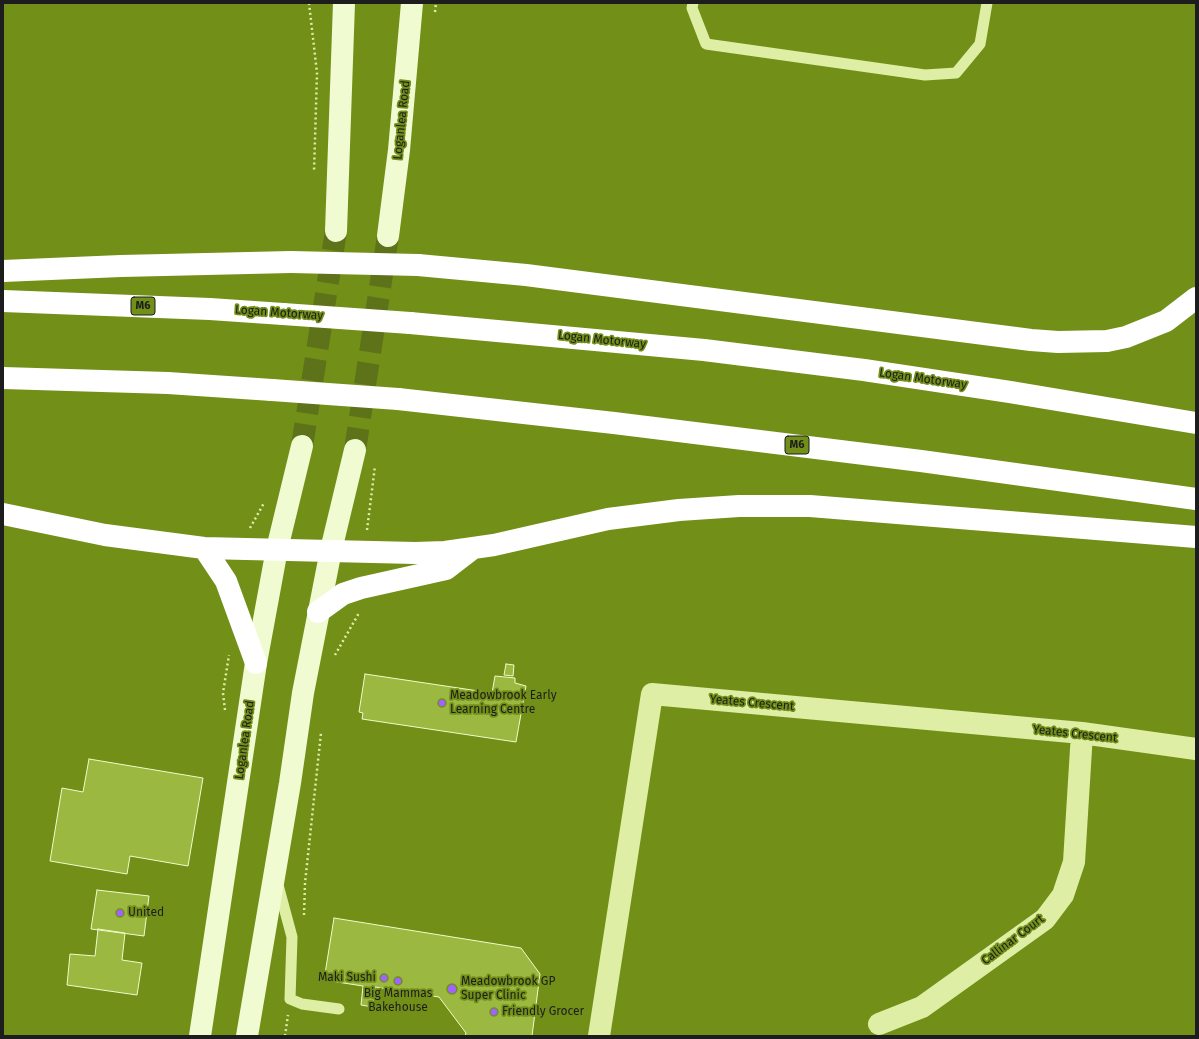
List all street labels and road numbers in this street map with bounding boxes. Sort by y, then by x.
street label: Loganlea Road [391,80,413,160]
road number: M6 [131,297,155,315]
street label: Logan Motorway [234,303,324,323]
street label: Logan Motorway [557,328,647,352]
street label: Logan Motorway [878,366,968,392]
road number: M6 [785,436,809,454]
street label: Yeates Crescent [709,692,795,714]
street label: Loganlea Road [232,700,258,780]
street label: Yeates Crescent [1032,722,1118,746]
street label: Callinar Court [979,912,1047,968]

